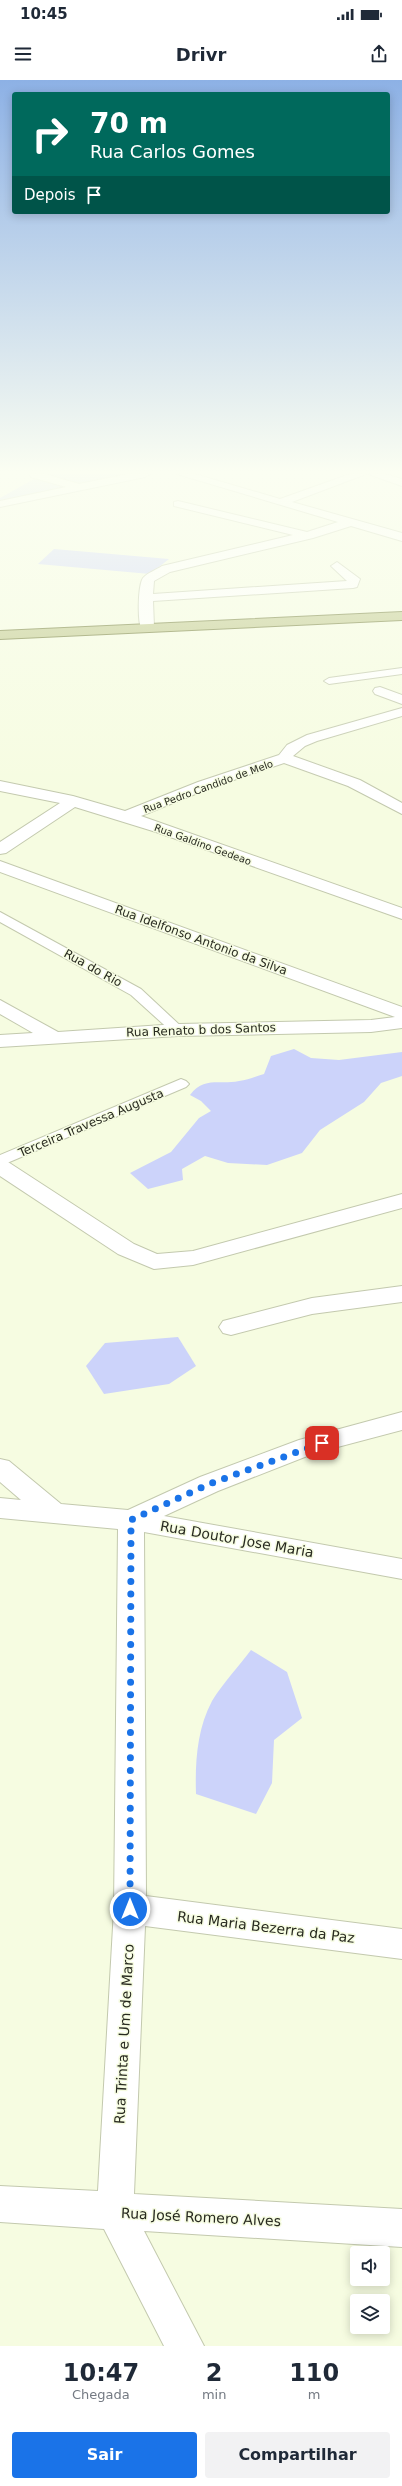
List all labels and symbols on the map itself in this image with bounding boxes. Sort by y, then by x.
street label: Rua Pedro Candido de Melo [142,758,274,815]
street label: Rua Galdino Gedeao [153,822,253,867]
street label: Rua Idelfonso Antonio da Silva [113,902,289,978]
street label: Rua do Rio [61,946,125,990]
street label: Rua Renato b dos Santos [126,1020,276,1040]
street label: Terceira Travessa Augusta [15,1086,166,1160]
pin [305,1426,339,1460]
street label: Rua Doutor Jose Maria [159,1518,315,1560]
position arrow [109,1888,151,1930]
street label: Rua Maria Bezerra da Paz [176,1908,356,1946]
street label: Rua Trinta e Um de Marco [111,1944,137,2124]
street label: Rua José Romero Alves [121,2205,281,2229]

